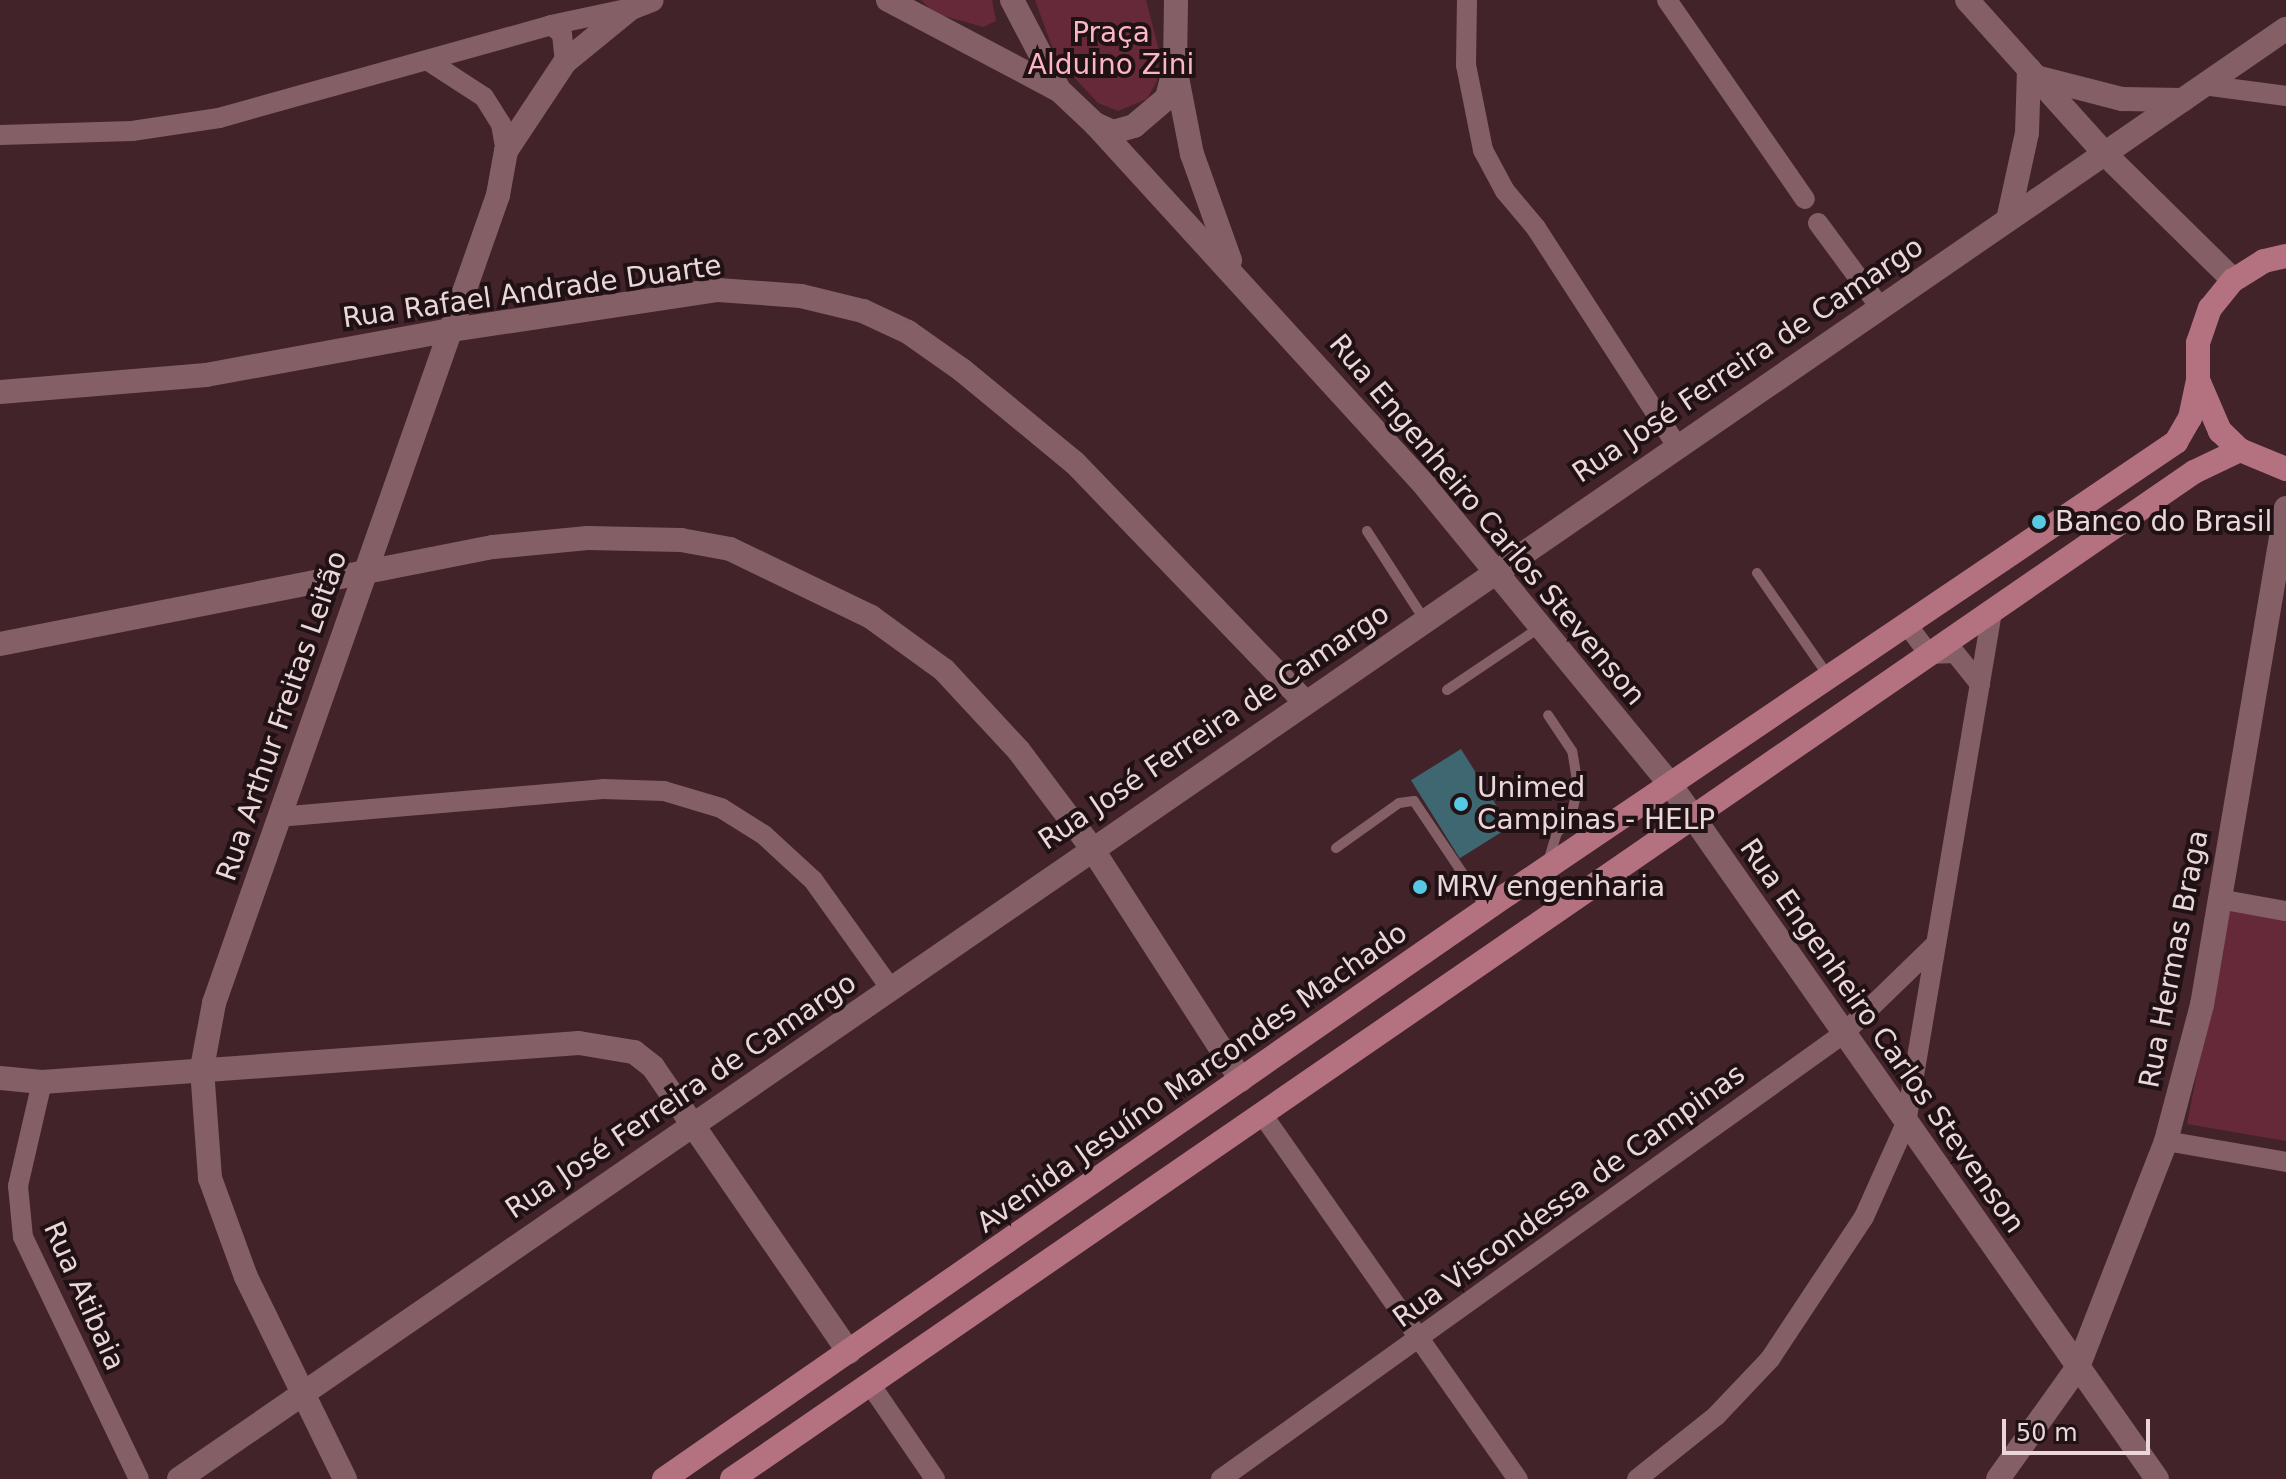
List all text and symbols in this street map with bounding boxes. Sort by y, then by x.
park label: Praça Alduino Zini [1028,16,1194,82]
street label: Rua José Ferreira de Camargo [1566,230,1930,490]
street label: Rua Rafael Andrade Duarte [340,249,724,335]
street label: Rua Engenheiro Carlos Stevenson [1322,328,1652,712]
place label: Banco do Brasil [2055,505,2272,539]
marker: Banco do Brasil [2030,513,2048,531]
street label: Rua Arthur Freitas Leitão [210,547,354,885]
street label: Rua José Ferreira de Camargo [1032,597,1396,857]
place label: Unimed Campinas - HELP [1477,771,1715,837]
marker: Unimed Campinas - HELP [1452,795,1470,813]
street label: Rua Hermas Braga [2133,827,2215,1091]
street label: Rua Engenheiro Carlos Stevenson [1732,832,2032,1240]
place label: MRV engenharia [1436,870,1665,904]
marker: MRV engenharia [1411,878,1429,896]
street label: Avenida Jesuíno Marcondes Machado [970,916,1414,1240]
street label: Rua José Ferreira de Camargo [499,966,863,1226]
street label: Rua Viscondessa de Campinas [1387,1057,1751,1335]
street label: Rua Atibaia [36,1216,132,1376]
scale bar [2006,1403,2154,1453]
text: 50 m [2016,1419,2078,1447]

